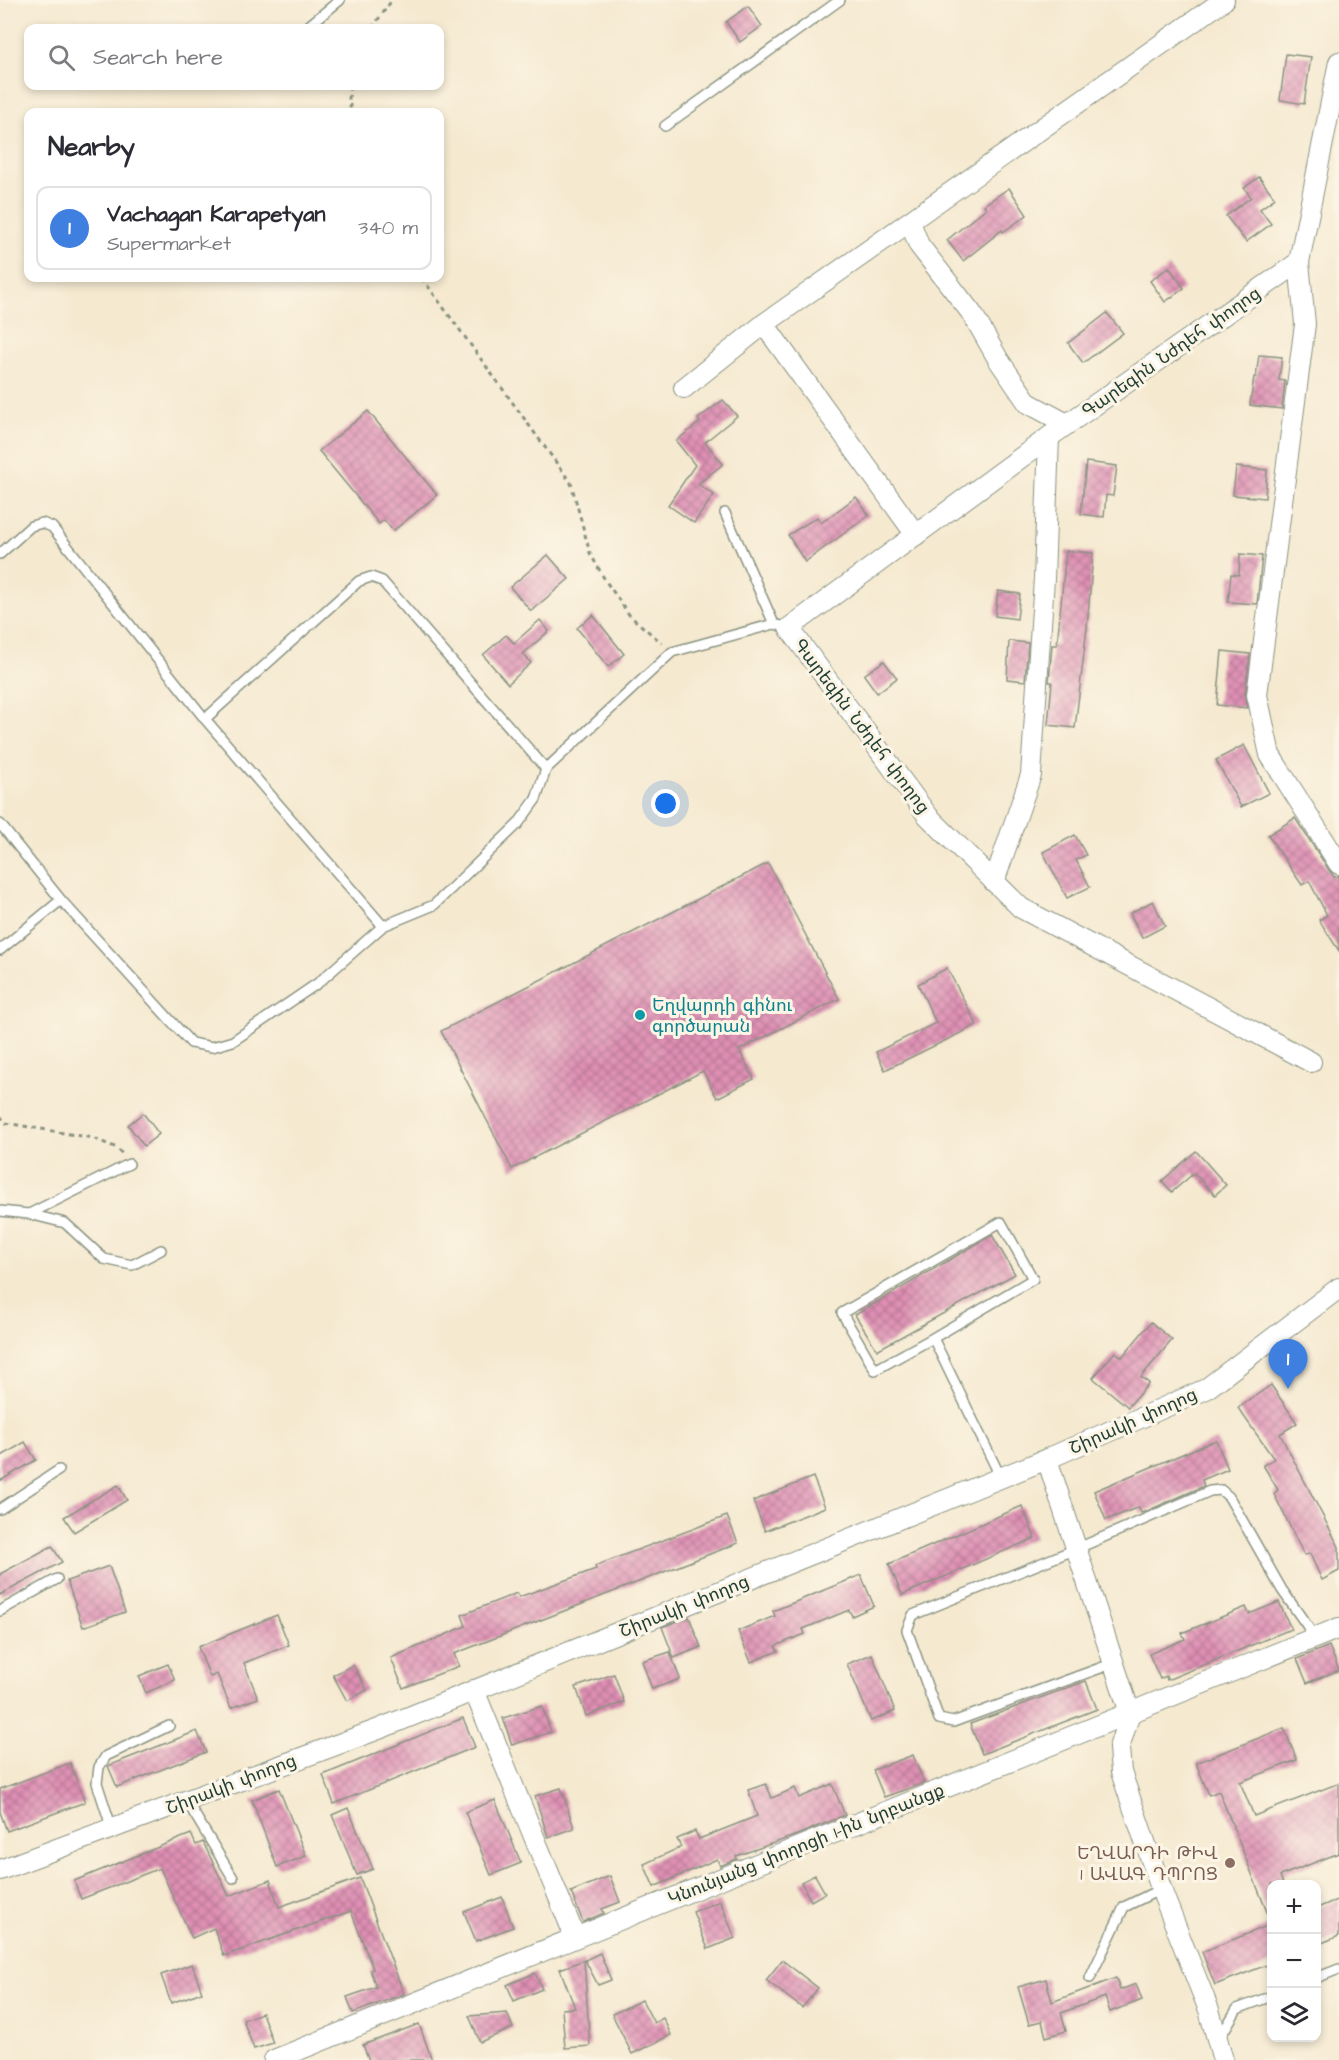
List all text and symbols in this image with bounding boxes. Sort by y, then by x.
search box [24,24,444,90]
icon: search [45,41,78,74]
text: Search here [93,42,223,73]
text: Nearby [48,129,135,165]
text: Vachagan Karapetyan [107,199,326,230]
text: 1 [68,214,71,242]
text: 340 m [358,214,418,242]
text: Supermarket [107,230,231,258]
street label: Գարեգին Նժդեհ փողոց [1077,281,1266,424]
street label: Գարեգին Նժդեհ փողոց [787,634,936,819]
your location [651,789,680,818]
place label: Եղվարդի գինու գործարան [652,993,792,1039]
marker: Եղվարդի գինու գործարան [633,1008,647,1022]
pin: 1 [1268,1340,1308,1389]
street label: Շիրակի փողոց [1065,1382,1201,1461]
street label: Շիրակի փողոց [616,1569,753,1644]
street label: Շիրակի փողոց [162,1748,300,1821]
street label: Կնունյանց փողոցի 1-ին նրբանցք [664,1777,948,1911]
place label: ԵՂՎԱՐԴԻ ԹԻՎ 1 ԱՎԱԳ ԴՊՐՈՑ [1077,1841,1218,1887]
marker: ԵՂՎԱՐԴԻ ԹԻՎ 1 ԱՎԱԳ ԴՊՐՈՑ [1223,1856,1237,1870]
map controls [1267,1880,1321,2042]
button: + [1267,1880,1321,1934]
button: − [1267,1934,1321,1988]
button: layers [1267,1988,1321,2042]

